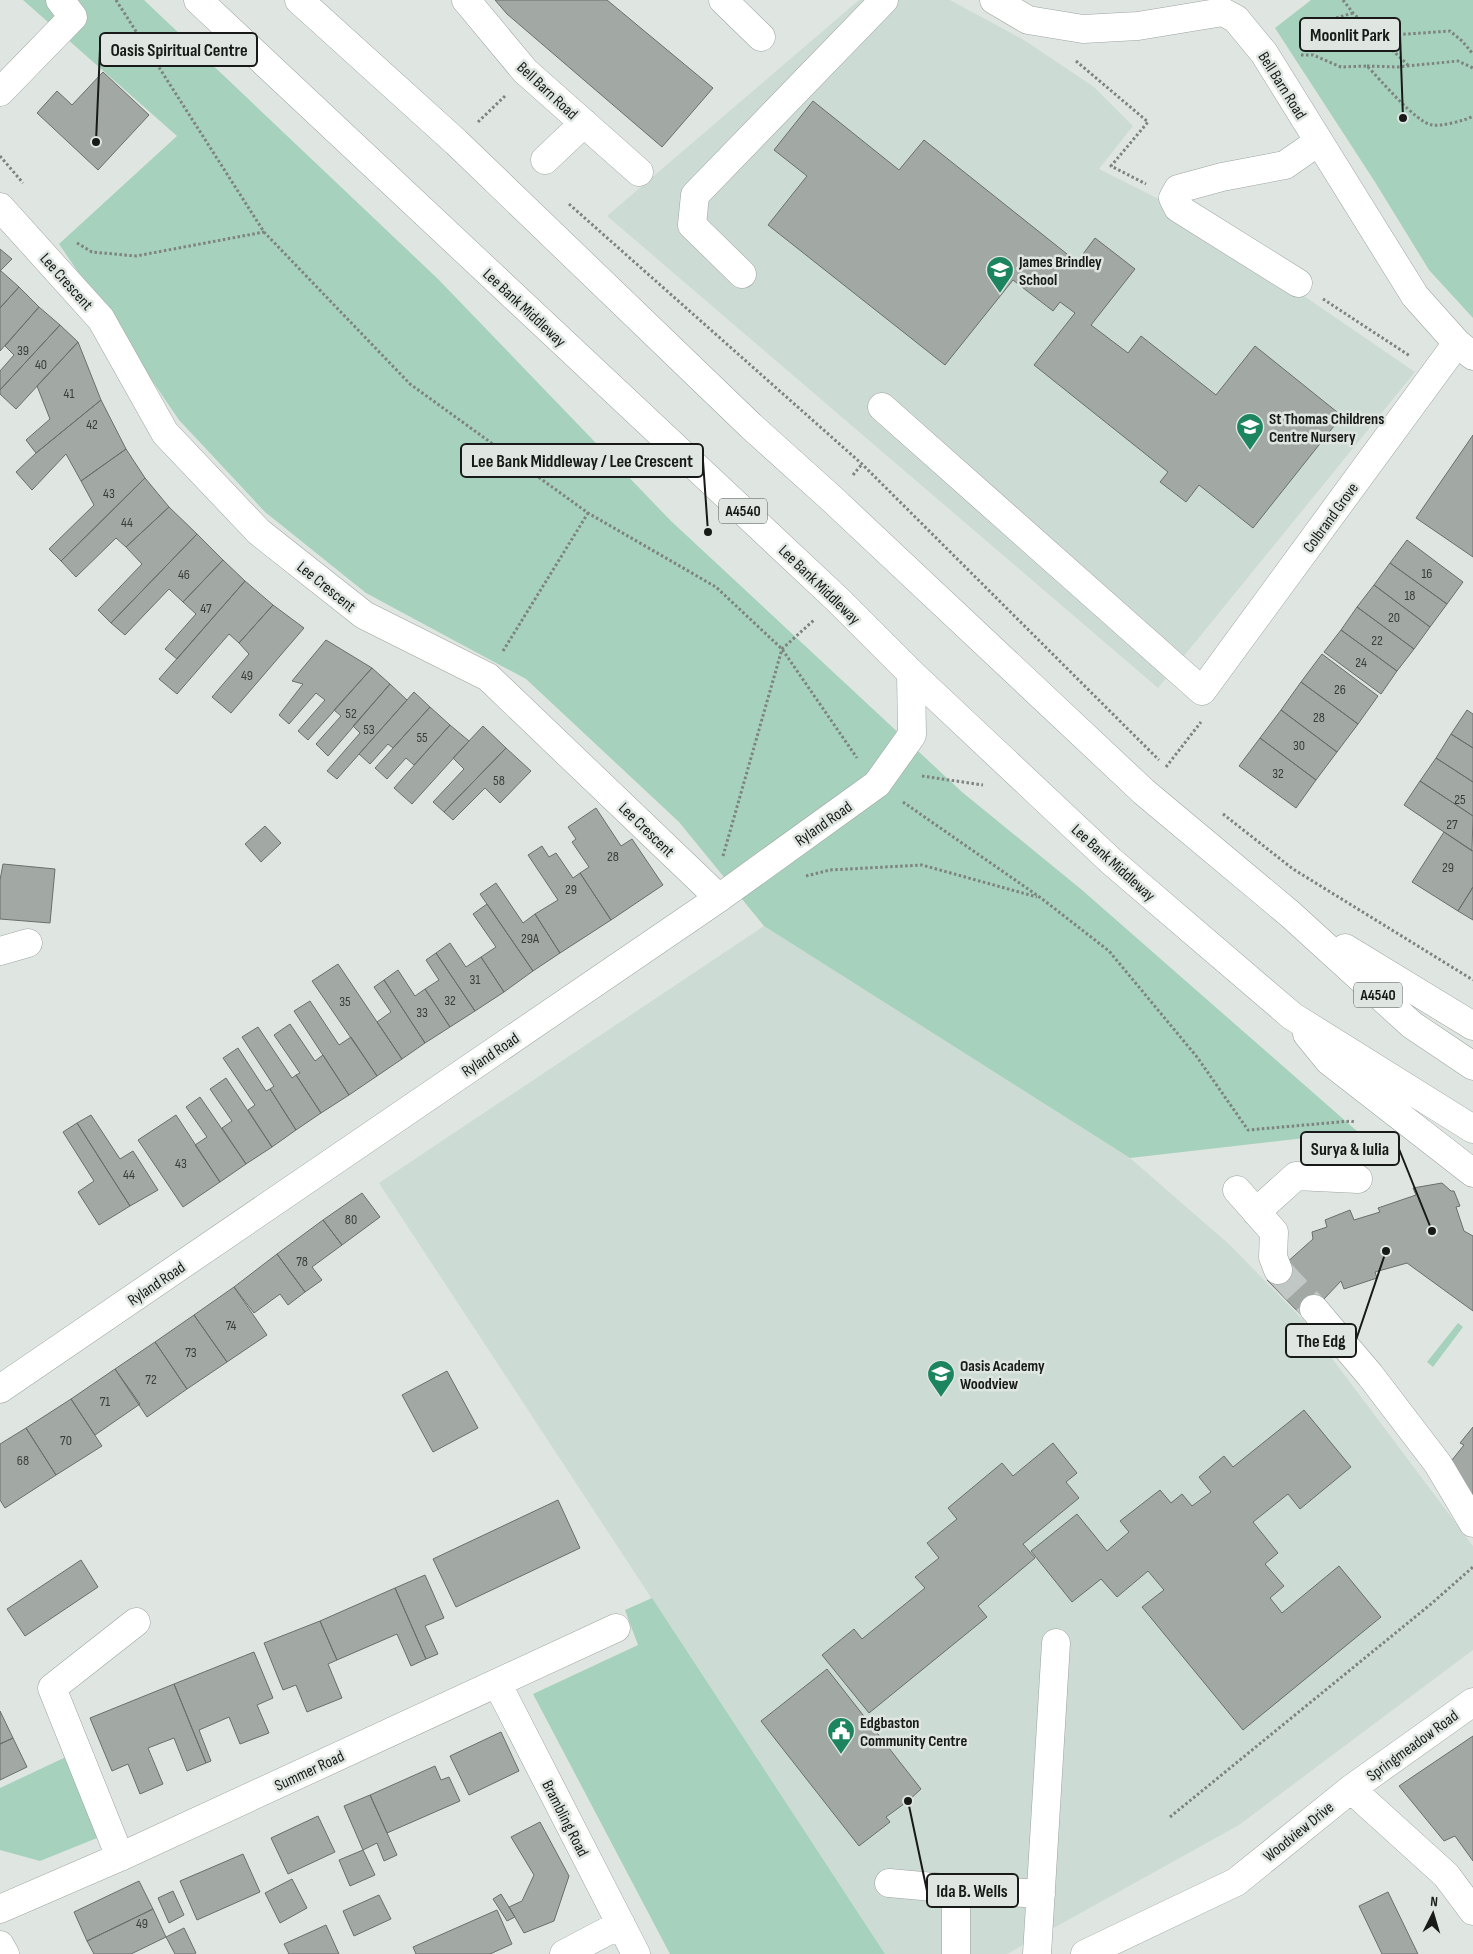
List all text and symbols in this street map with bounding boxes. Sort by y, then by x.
callout: Moonlit Park [1300,18,1400,51]
text: Moonlit Park [1310,25,1390,46]
callout: Oasis Spiritual Centre [100,33,257,66]
text: Oasis Spiritual Centre [110,40,248,61]
street label: Bell Barn Road [1254,49,1310,123]
street label: Bell Barn Road [513,58,581,124]
street label: Lee Crescent [35,250,96,314]
place label: James Brindley School [1018,253,1102,290]
school or university icon: James Brindley School [985,255,1015,294]
street label: Lee Bank Middleway [479,265,569,351]
house number: 39 [17,342,29,359]
house number: 40 [35,356,47,373]
house number: 41 [64,385,74,402]
place label: St Thomas Childrens Centre Nursery [1269,410,1384,447]
school or university icon: St Thomas Childrens Centre Nursery [1235,412,1265,451]
house number: 42 [86,416,98,433]
callout: Lee Bank Middleway / Lee Crescent [461,444,703,477]
text: Lee Bank Middleway / Lee Crescent [471,451,693,472]
street label: Colbrand Grove [1299,479,1363,557]
house number: 43 [103,485,115,502]
road number: A4540 [719,498,767,524]
house number: 44 [121,514,133,531]
street label: Lee Bank Middleway [774,541,864,629]
street label: Lee Crescent [293,558,359,617]
house number: 16 [1421,565,1433,582]
house number: 46 [178,566,190,583]
house number: 18 [1404,587,1416,604]
house number: 47 [200,600,212,617]
house number: 20 [1388,609,1400,626]
house number: 22 [1371,632,1383,649]
house number: 24 [1355,654,1367,671]
house number: 49 [241,667,253,684]
house number: 26 [1334,681,1346,698]
house number: 52 [345,705,357,722]
house number: 28 [1313,709,1325,726]
house number: 53 [363,721,375,738]
house number: 55 [416,729,428,746]
house number: 30 [1293,737,1305,754]
house number: 32 [1272,765,1284,782]
house number: 58 [493,772,505,789]
house number: 25 [1454,791,1466,808]
street label: Ryland Road [792,798,856,851]
street label: Lee Crescent [614,799,678,861]
house number: 27 [1446,816,1458,833]
street label: Lee Bank Middleway [1067,821,1159,906]
house number: 28 [607,848,619,865]
house number: 29 [1442,859,1454,876]
house number: 29 [565,881,577,898]
house number: 29A [521,930,540,947]
house number: 31 [470,971,480,988]
road number: A4540 [1354,982,1402,1008]
house number: 32 [444,992,456,1009]
house number: 35 [339,993,351,1010]
house number: 33 [416,1004,428,1021]
street label: Ryland Road [459,1029,523,1081]
callout: Surya & Iulia [1301,1132,1399,1165]
text: Surya & Iulia [1311,1139,1389,1160]
house number: 43 [175,1155,187,1172]
house number: 44 [123,1166,135,1183]
house number: 80 [345,1211,357,1228]
house number: 78 [296,1253,308,1270]
street label: Ryland Road [125,1258,189,1310]
house number: 74 [226,1317,237,1334]
callout: The Edg [1286,1324,1356,1357]
text: The Edg [1296,1331,1346,1352]
house number: 73 [185,1344,197,1361]
place label: Oasis Academy Woodview [960,1357,1045,1394]
school or university icon: Oasis Academy Woodview [926,1359,956,1398]
house number: 72 [145,1371,157,1388]
house number: 71 [100,1393,110,1410]
house number: 70 [60,1432,72,1449]
house number: 68 [17,1452,29,1469]
street label: Springmeadow Road [1363,1707,1462,1786]
place label: Edgbaston Community Centre [860,1714,967,1751]
public building icon: Edgbaston Community Centre [826,1716,856,1755]
street label: Summer Road [272,1747,347,1796]
street label: Brambling Road [537,1777,592,1860]
street label: Woodview Drive [1260,1798,1338,1866]
callout: Ida B. Wells [927,1874,1018,1907]
text: Ida B. Wells [936,1881,1008,1902]
north arrow [1408,1889,1458,1939]
text: N [1430,1893,1439,1910]
house number: 49 [136,1915,148,1932]

